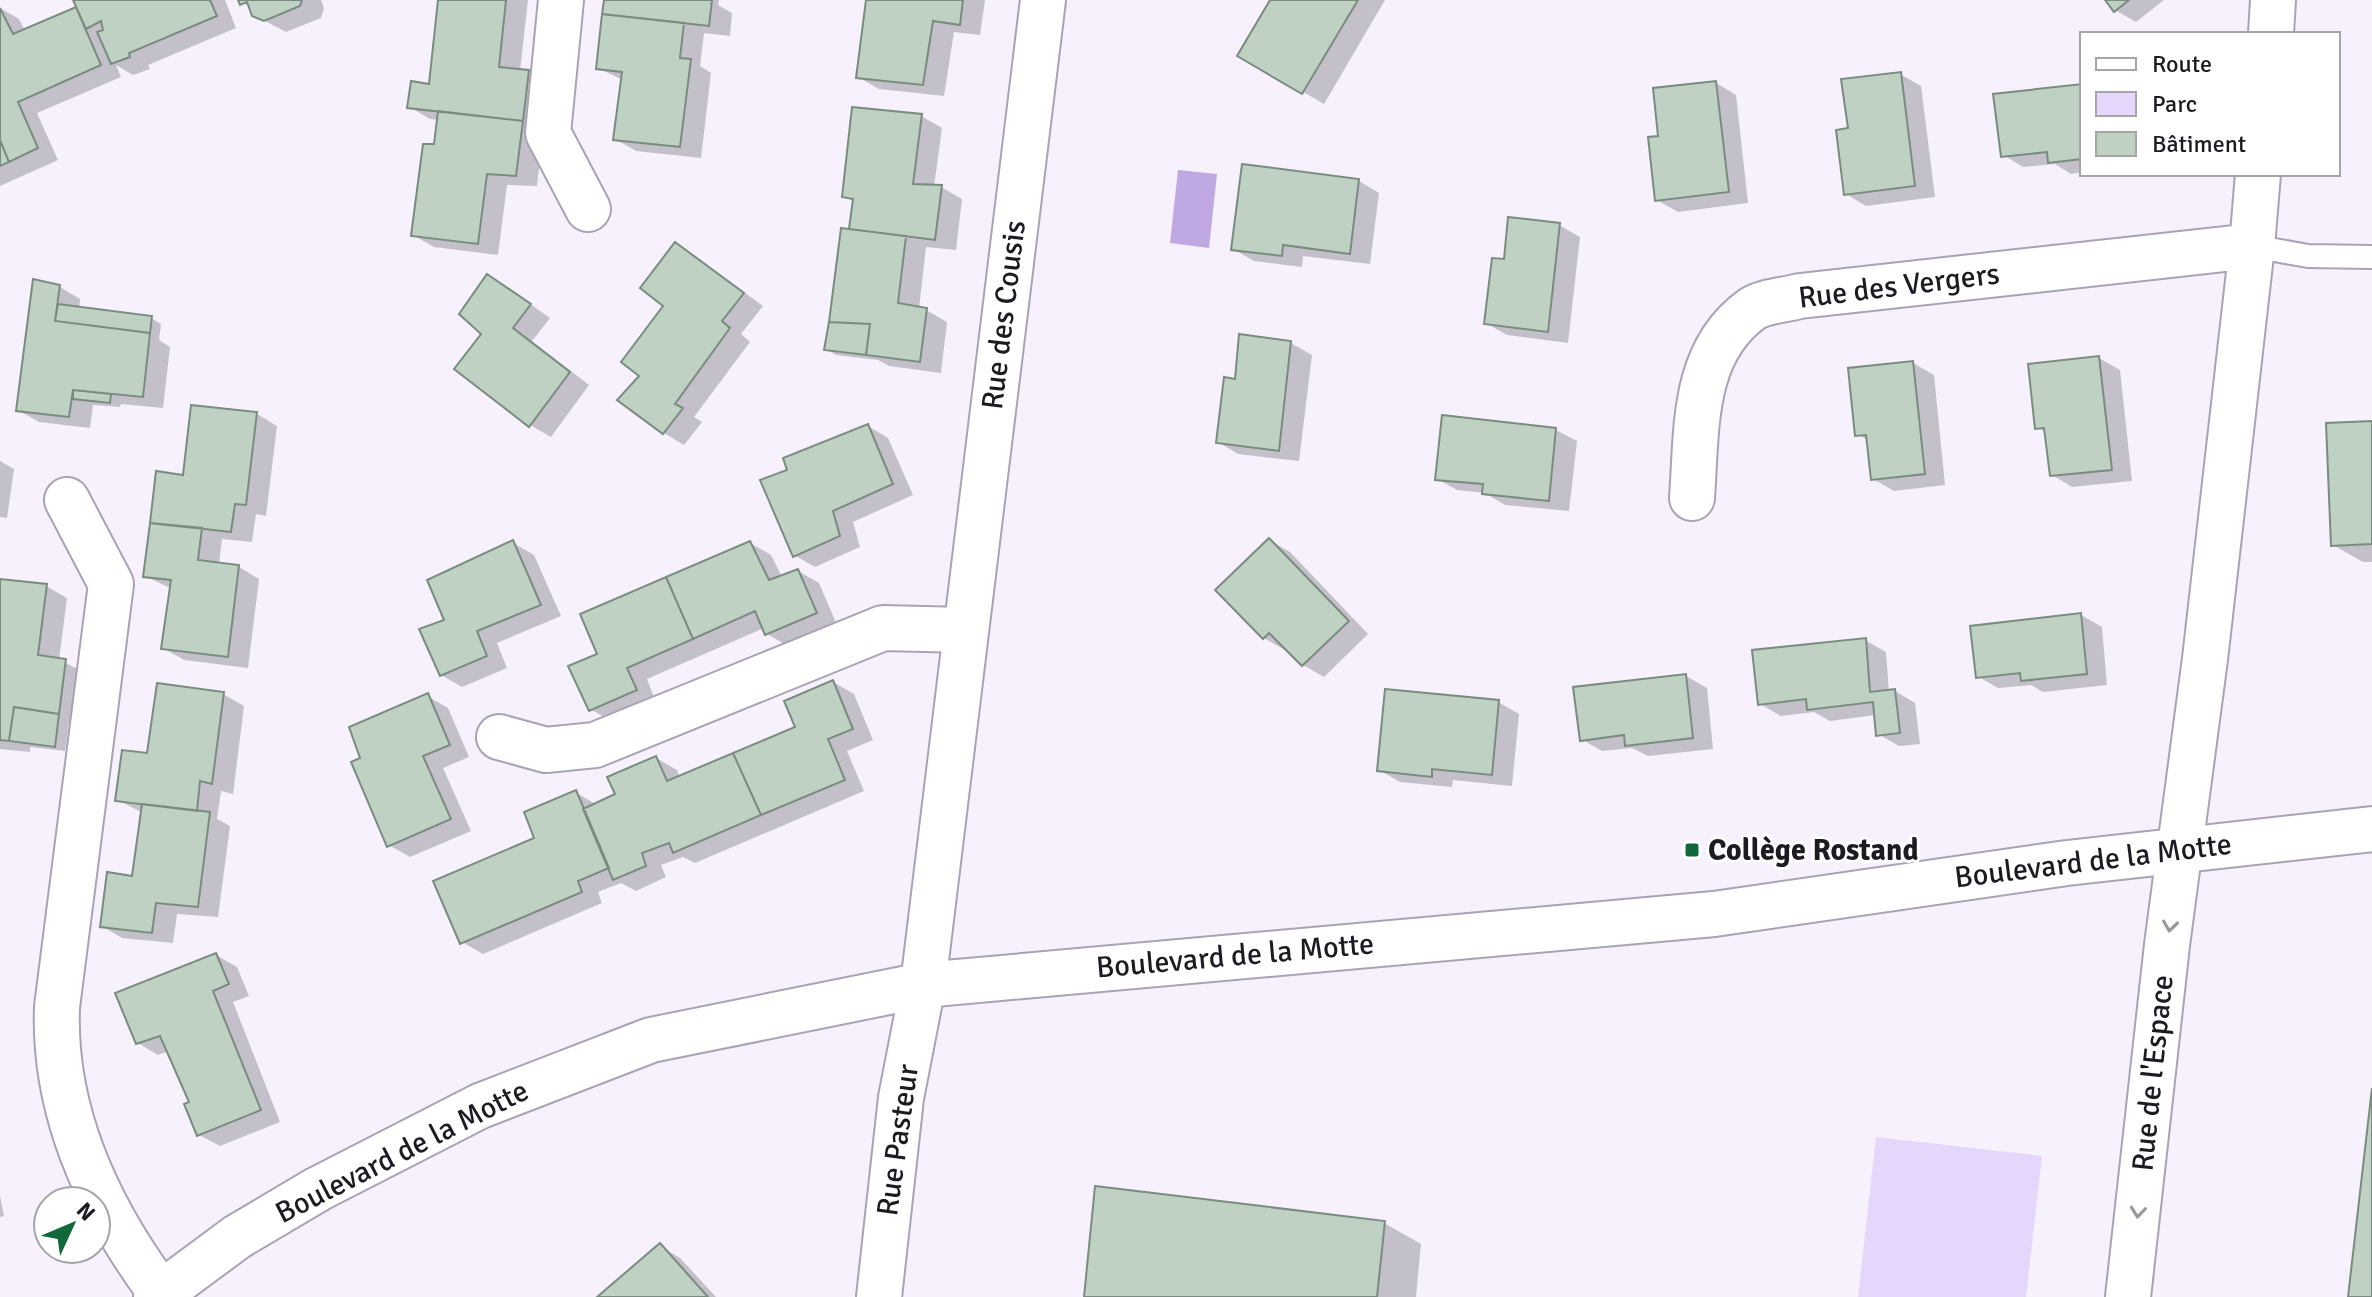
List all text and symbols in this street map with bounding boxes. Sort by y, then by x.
legend [2080,32,2340,176]
text: Route [2152,49,2212,79]
text: Parc [2152,89,2197,119]
text: Bâtiment [2152,129,2246,159]
street label: Rue des Cousis [974,218,1034,412]
street label: Rue des Vergers [1796,255,2002,317]
street label: Boulevard de la Motte [1952,826,2234,896]
place label: Collège Rostand [1708,832,1919,869]
marker: Collège Rostand [1683,841,1701,859]
one-way arrow [2162,919,2179,933]
street label: Boulevard de la Motte [1094,925,1376,987]
street label: Rue de l'Espace [2124,973,2182,1173]
street label: Rue Pasteur [869,1062,927,1218]
street label: Boulevard de la Motte [269,1072,535,1232]
north arrow [32,1185,112,1265]
text: N [71,1197,101,1226]
one-way arrow [2129,1206,2146,1219]

